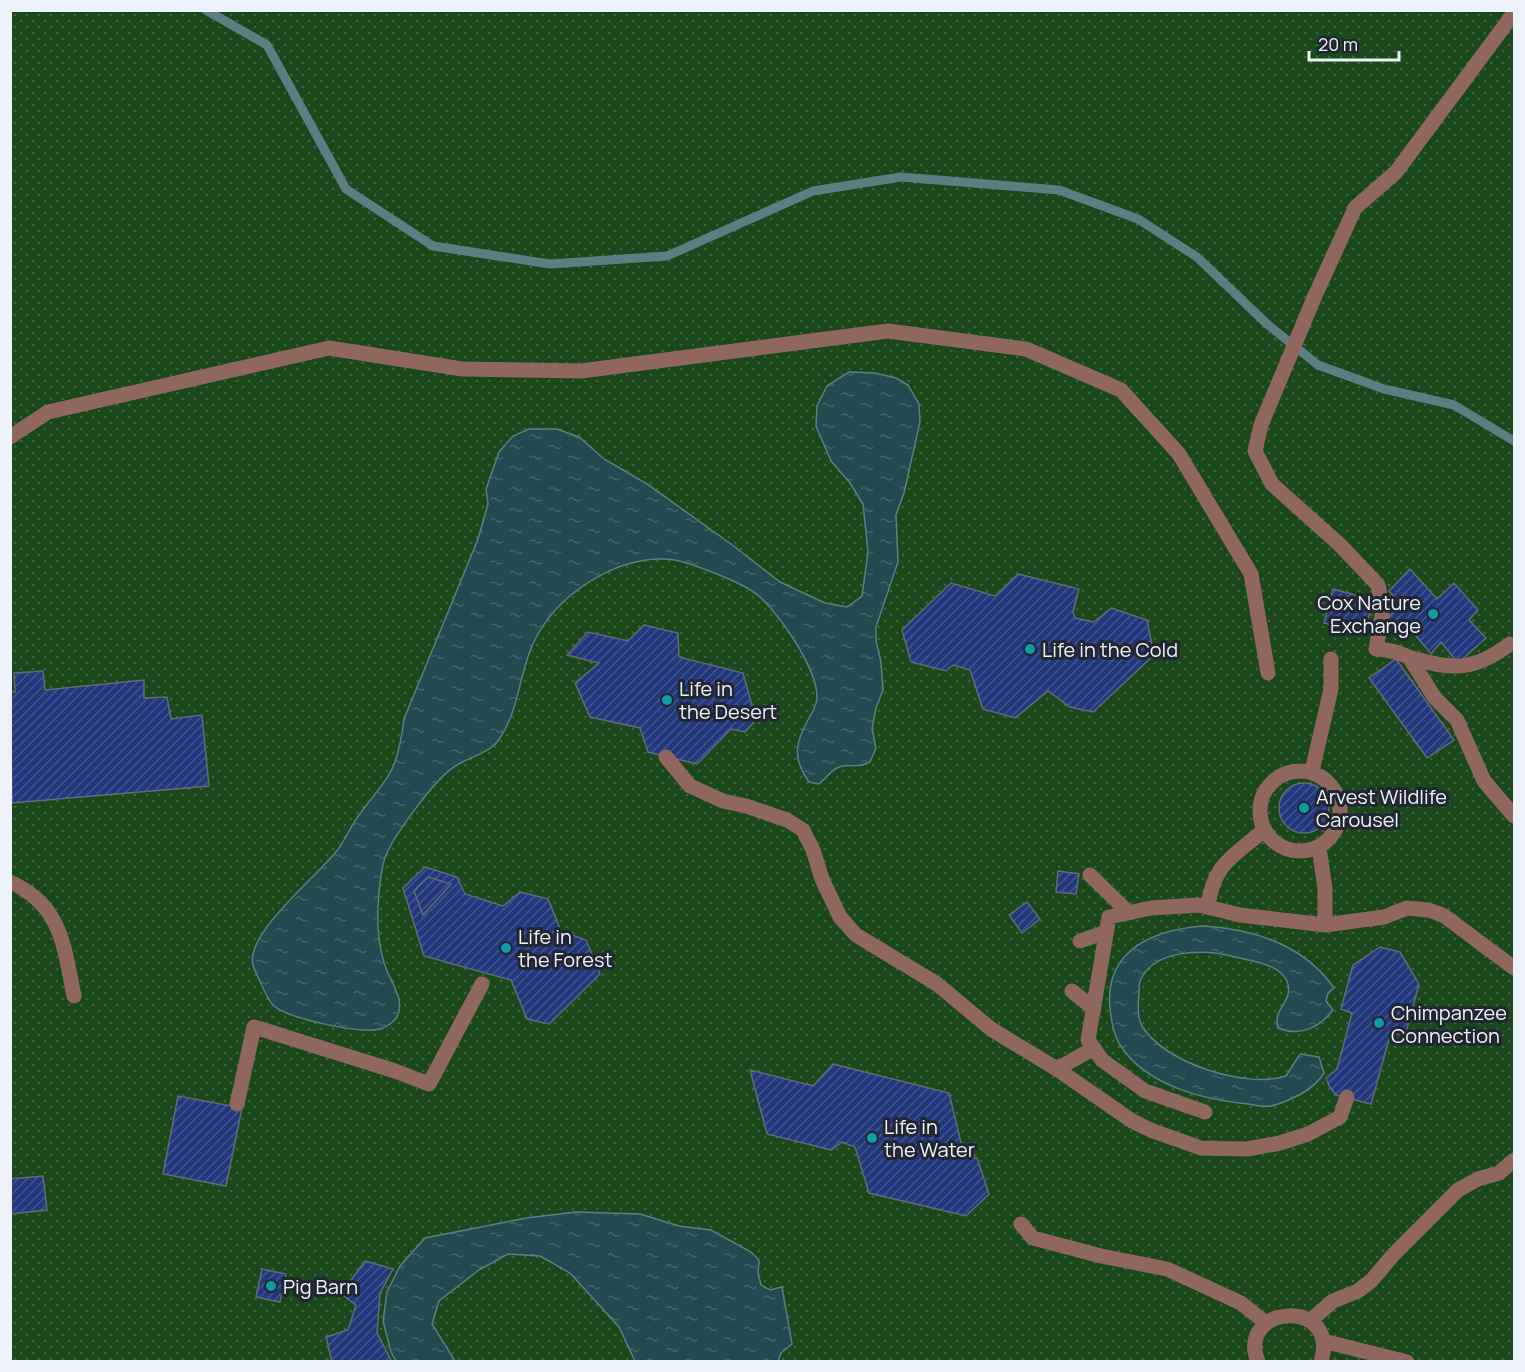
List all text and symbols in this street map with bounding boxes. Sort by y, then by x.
scale bar [1309,24,1399,62]
text: 20 m [1318,32,1358,56]
place label: Cox Nature Exchange [1317,589,1421,639]
marker: Cox Nature Exchange [1426,607,1440,621]
place label: Life in the Cold [1042,636,1178,663]
marker: Life in the Cold [1023,642,1037,656]
place label: Life in the Desert [679,675,777,725]
marker: Life in the Desert [660,693,674,707]
place label: Arvest Wildlife Carousel [1316,783,1447,833]
marker: Arvest Wildlife Carousel [1297,801,1311,815]
place label: Life in the Forest [518,923,612,973]
marker: Life in the Forest [499,941,513,955]
place label: Chimpanzee Connection [1391,999,1507,1049]
marker: Chimpanzee Connection [1372,1016,1386,1030]
place label: Life in the Water [884,1113,975,1163]
marker: Life in the Water [865,1131,879,1145]
place label: Pig Barn [283,1273,358,1300]
marker: Pig Barn [264,1279,278,1293]

